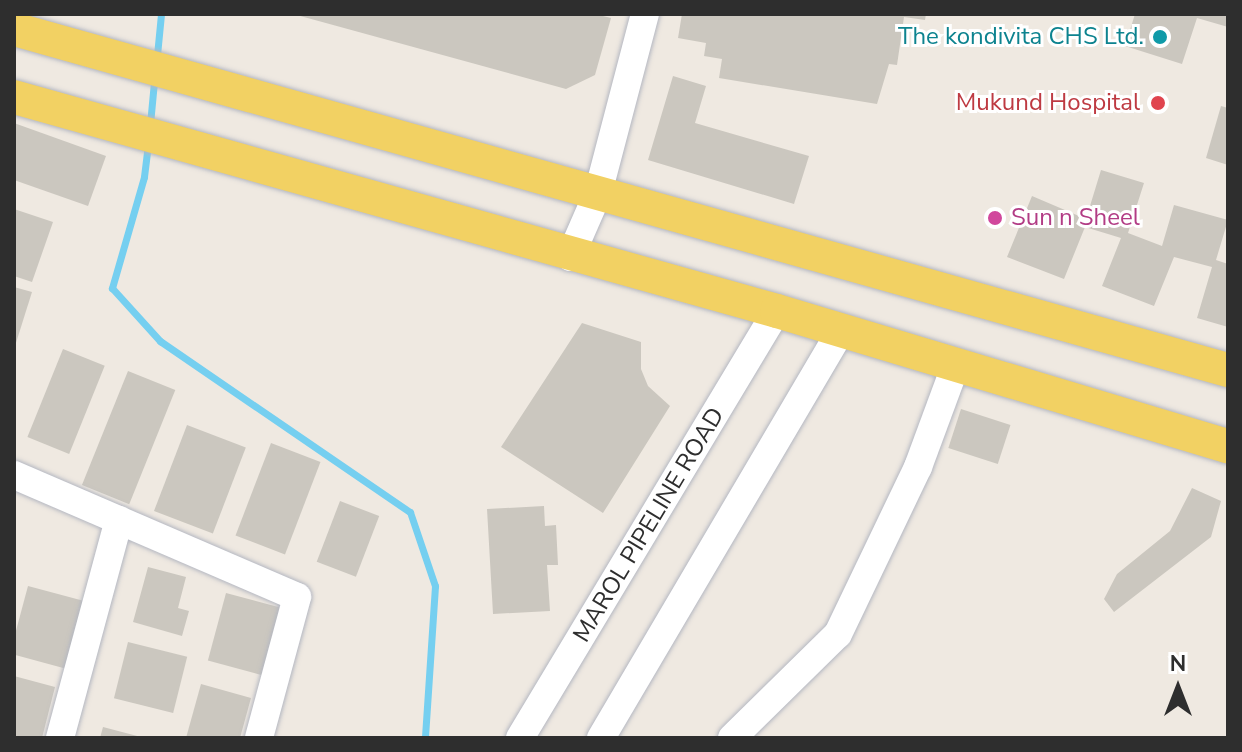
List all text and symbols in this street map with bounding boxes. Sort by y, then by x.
place label: The kondivita CHS Ltd. [898,23,1144,51]
marker: The kondivita CHS Ltd. [1151,28,1169,46]
place label: Mukund Hospital [956,89,1140,117]
marker: Mukund Hospital [1147,92,1169,114]
place label: Sun n Sheel [1011,204,1140,232]
marker: Sun n Sheel [986,209,1004,227]
street label: MAROL PIPELINE ROAD [568,402,730,648]
north arrow [1138,648,1218,728]
text: N [1170,649,1186,679]

